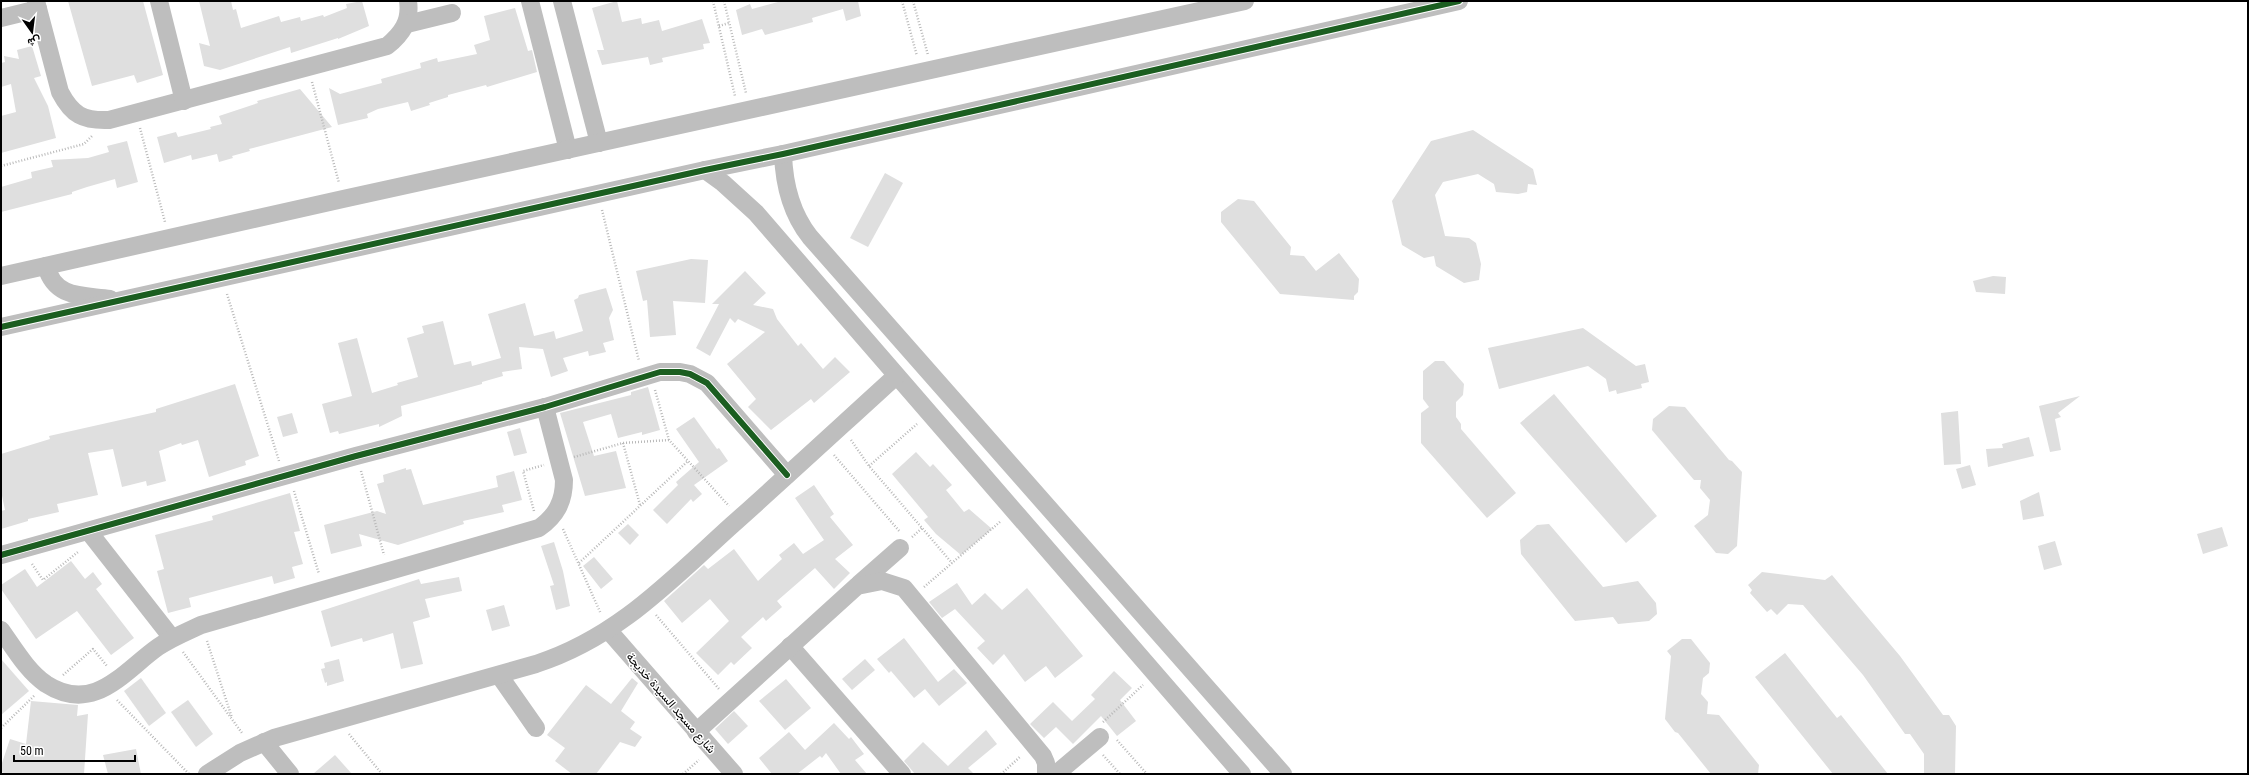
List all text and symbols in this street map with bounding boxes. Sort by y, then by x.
north arrow [12,12,52,52]
text: ش [26,33,42,49]
street label: شارع مسجد السيدة خديجة [622,650,719,757]
scale bar [14,737,135,763]
text: 50 m [20,744,44,758]

